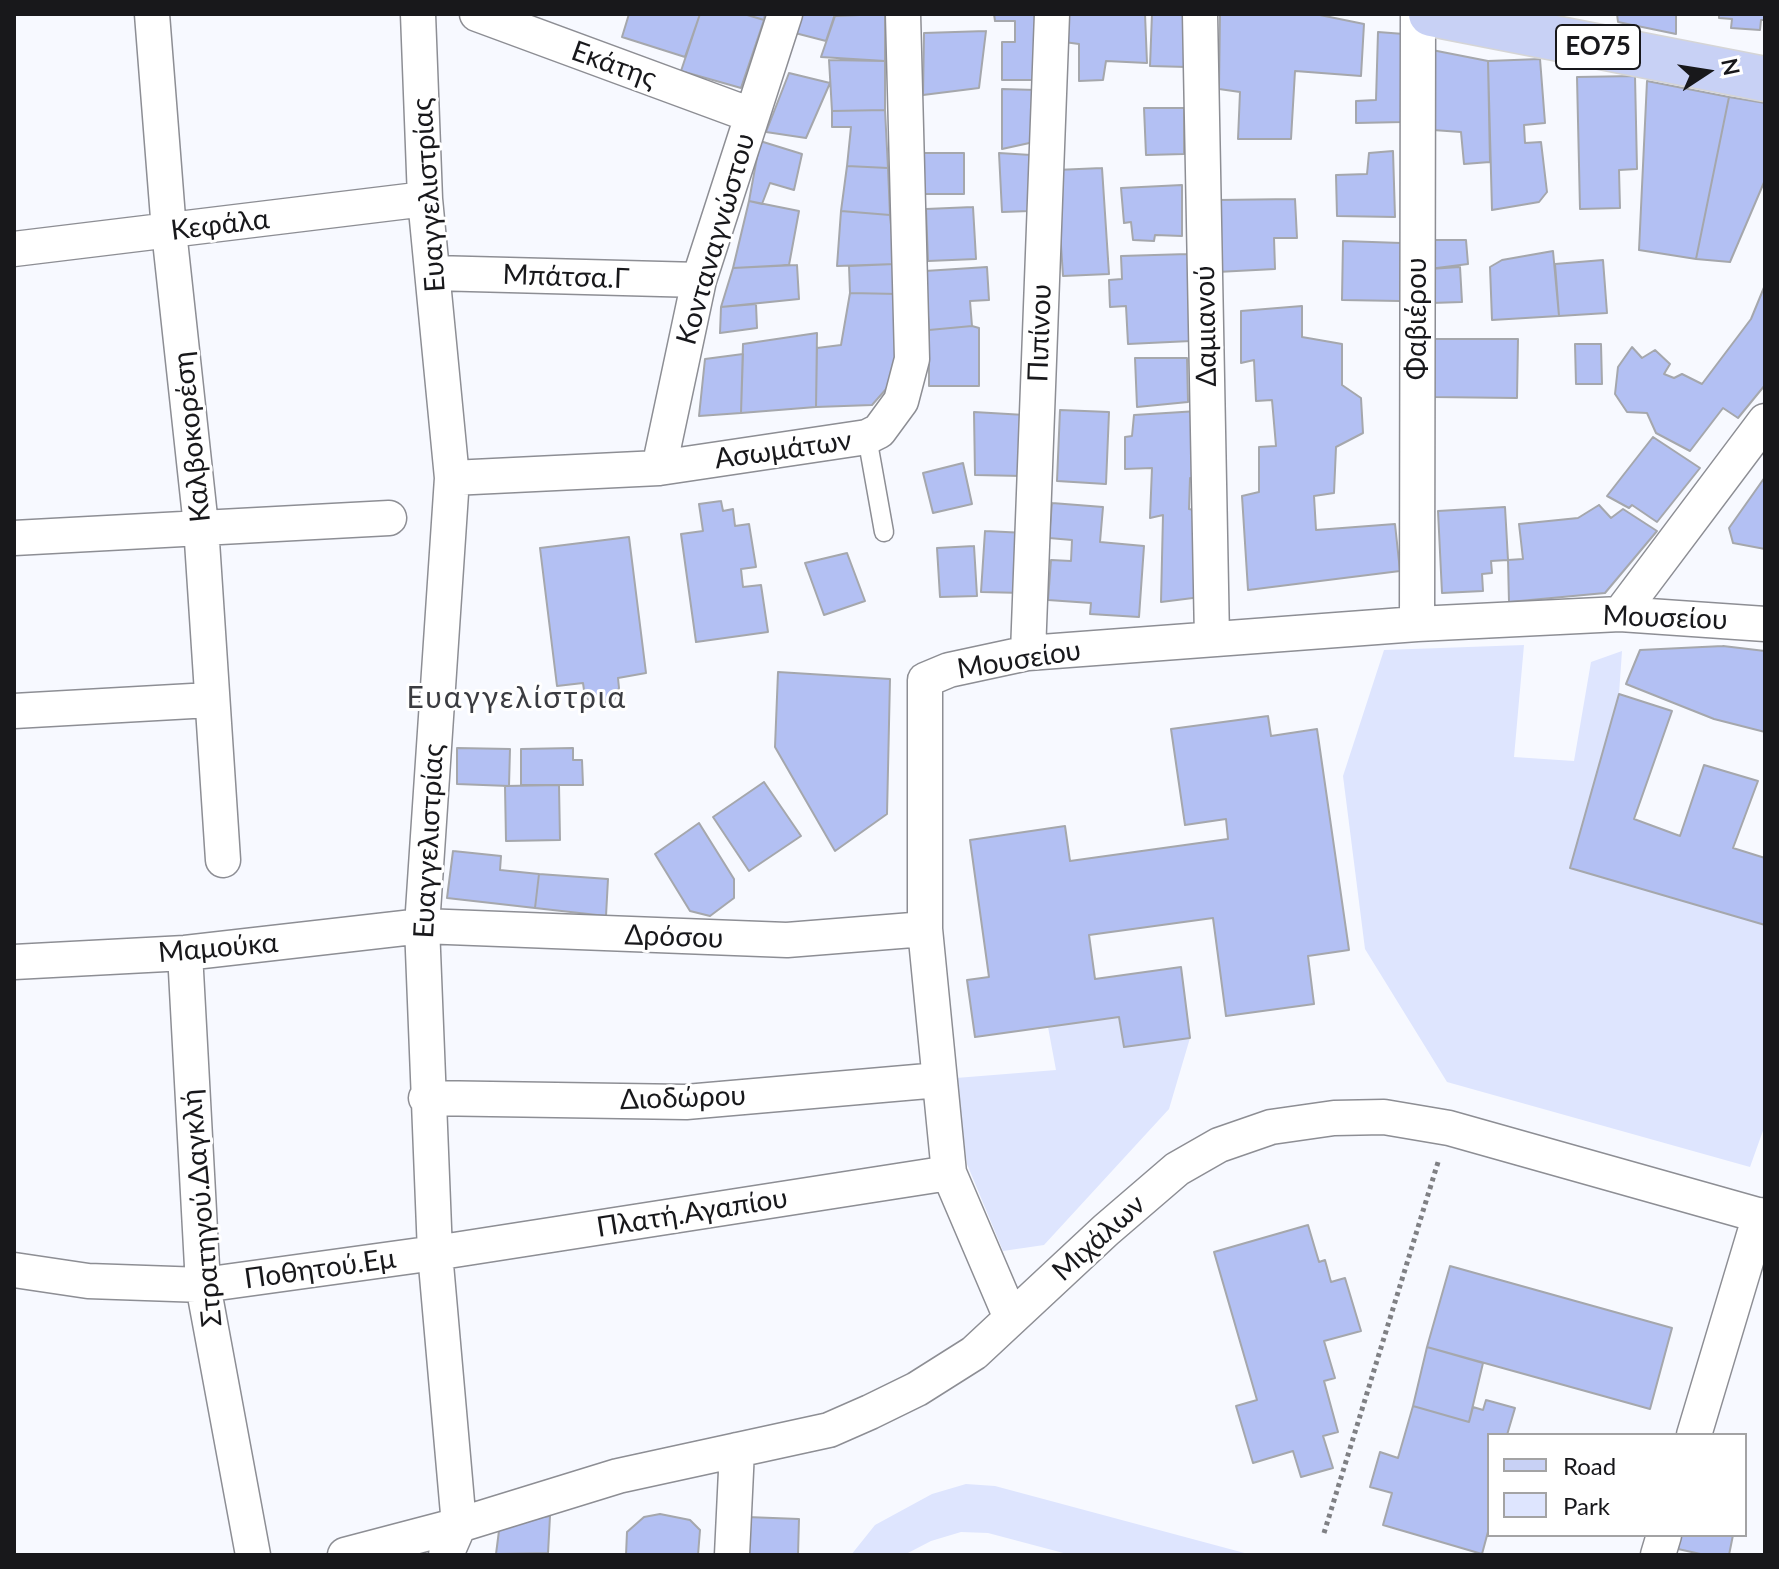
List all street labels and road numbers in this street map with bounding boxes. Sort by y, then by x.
road number: ΕΟ75 [1556,25,1640,69]
street label: Εκάτης [567,34,661,96]
street label: Ευαγγελιστρίας [405,97,453,293]
street label: Κονταναγνώστου [670,129,762,349]
street label: Κεφάλα [169,202,271,248]
street label: Μπάτσα.Γ [502,258,630,296]
street label: Φαβιέρου [1400,258,1434,380]
street label: Δαμιανού [1188,265,1224,387]
street label: Πιπίνου [1021,283,1059,383]
street label: Καλβοκορέση [166,350,218,524]
street label: Ασωμάτων [712,424,854,476]
street label: Μουσείου [1602,599,1728,637]
street label: Μουσείου [955,634,1083,686]
street label: Ευαγγελιστρίας [407,743,451,939]
street label: Δρόσου [624,918,724,956]
street label: Μαμούκα [157,926,279,970]
street label: Διοδώρου [619,1079,747,1117]
street label: Στρατηγού.Δαγκλή [175,1088,229,1328]
street label: Πλατή.Αγαπίου [594,1181,790,1245]
street label: Μιχάλων [1046,1188,1152,1288]
street label: Ποθητού.Εμ [242,1242,398,1296]

